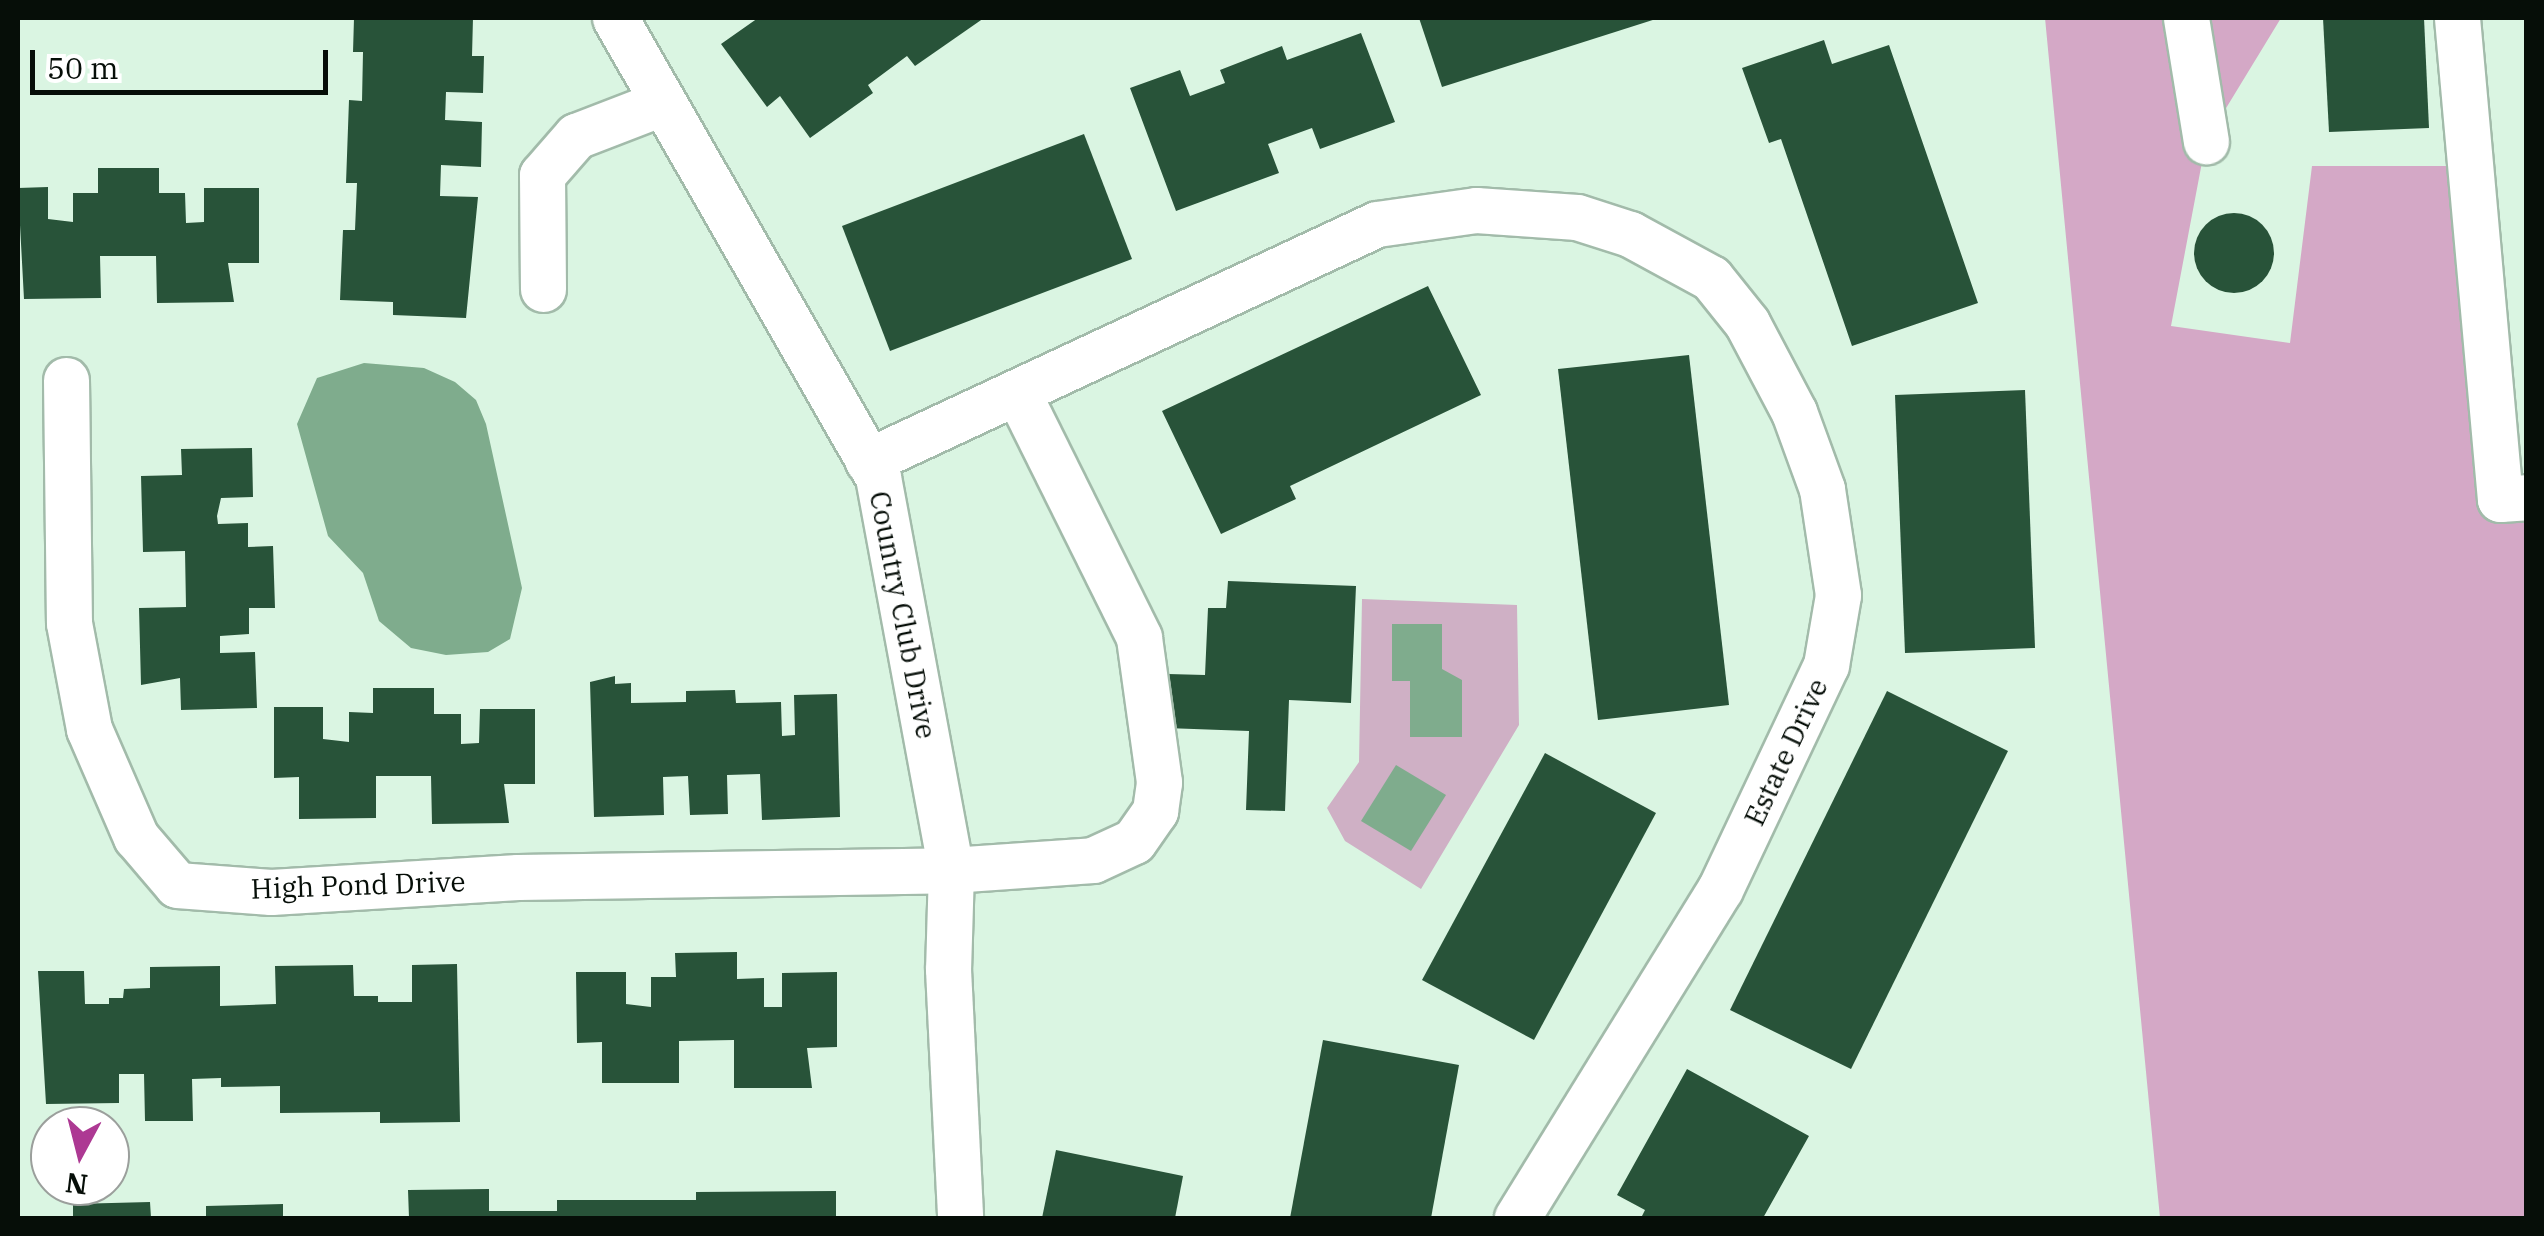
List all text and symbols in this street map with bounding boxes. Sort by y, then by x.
scale bar [35,30,332,92]
text: 50 m [47,48,119,87]
street label: Country Club Drive [863,488,943,742]
street label: Estate Drive [1737,673,1835,831]
street label: High Pond Drive [250,864,466,906]
north arrow [30,1106,130,1206]
text: N [63,1165,90,1204]

